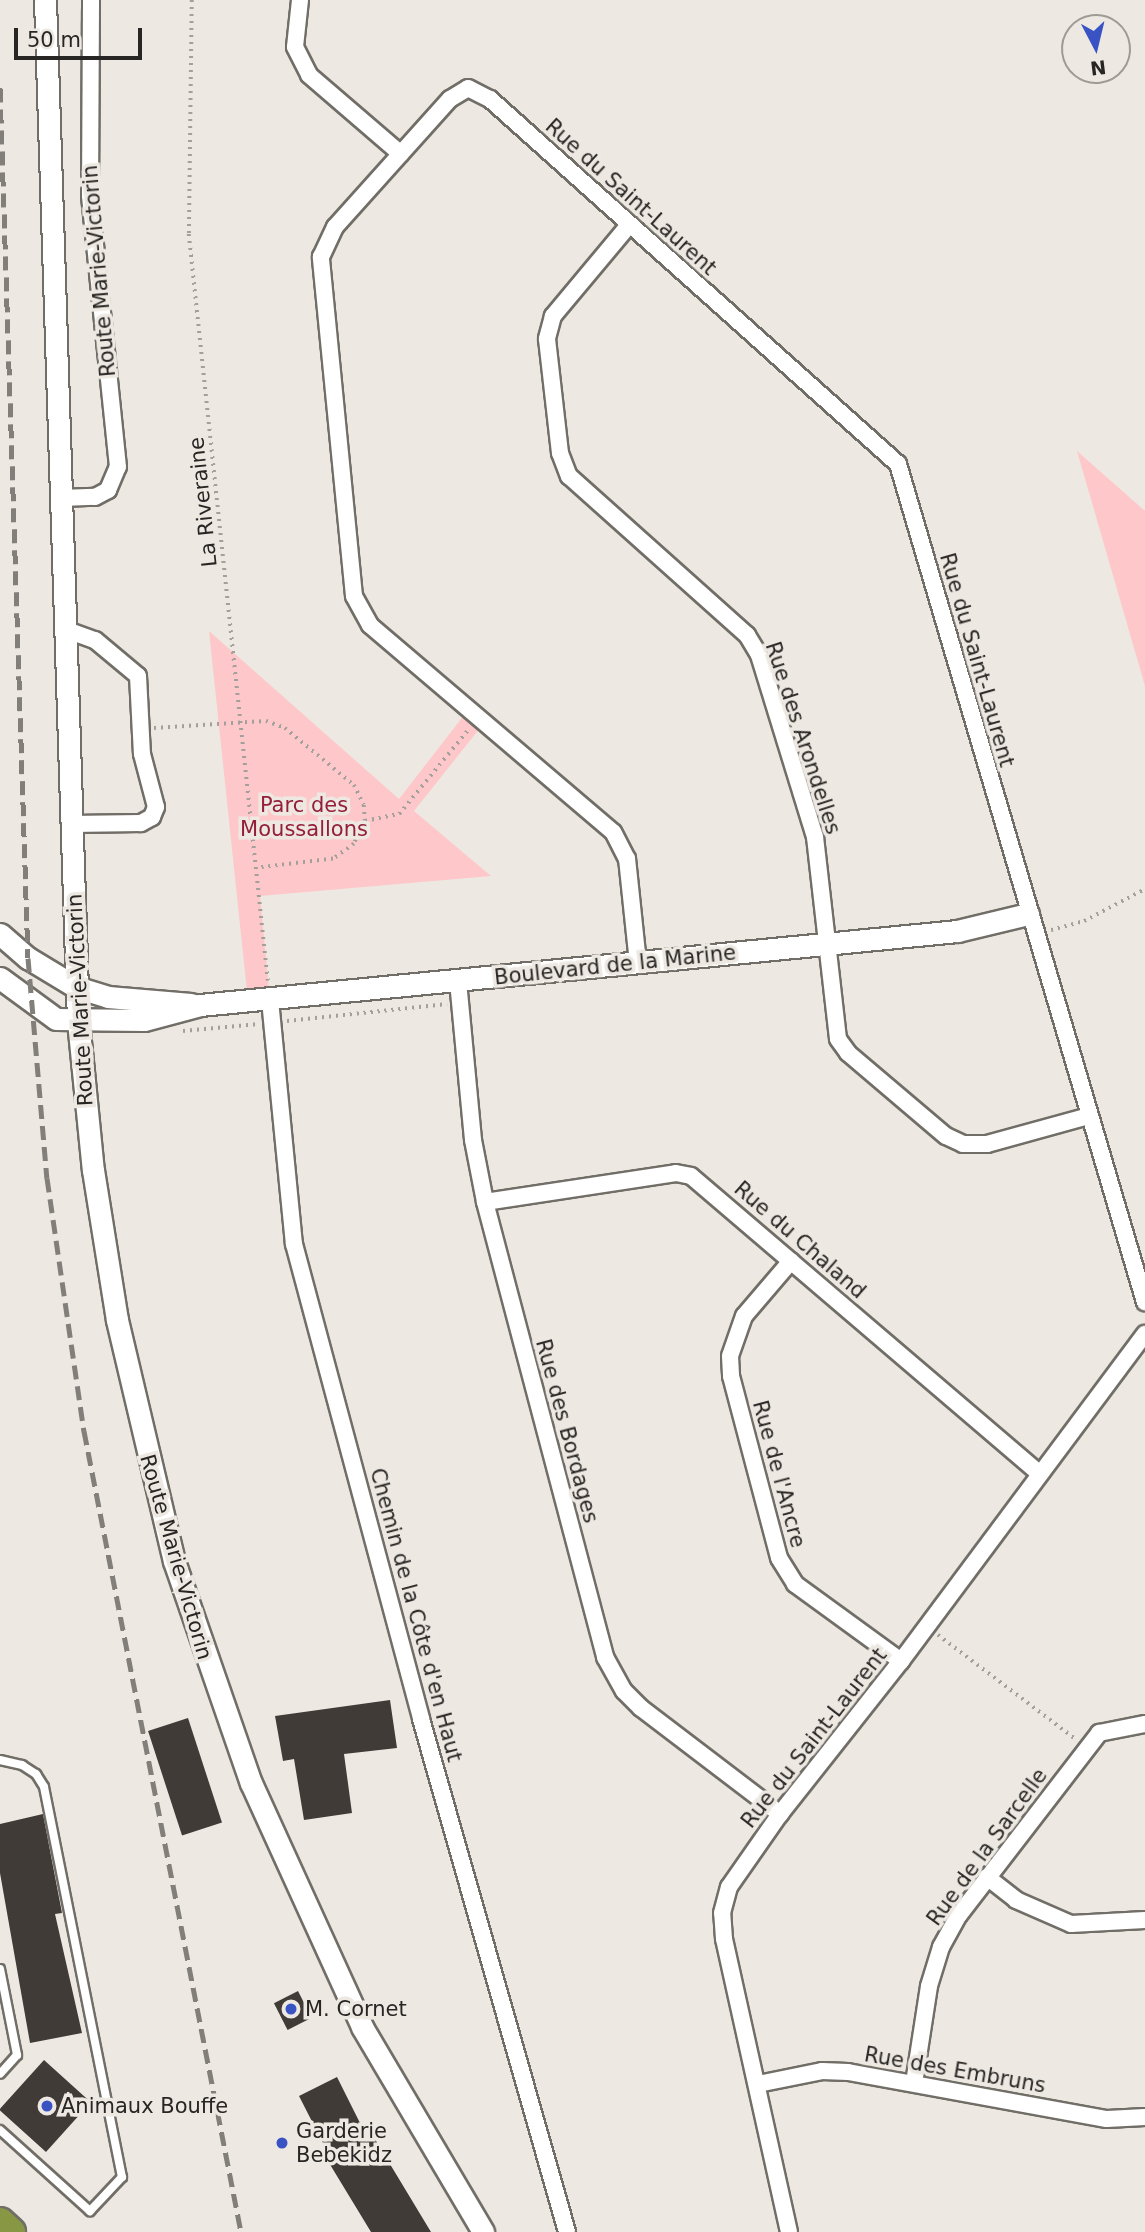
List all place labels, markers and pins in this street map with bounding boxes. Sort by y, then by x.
place label: M. Cornet [305,1996,407,2022]
marker: M. Cornet [283,2001,299,2017]
place label: Animaux Bouffe [61,2093,228,2119]
marker: Animaux Bouffe [39,2098,55,2114]
place label: Garderie Bebekidz [296,2118,392,2168]
marker: Garderie Bebekidz [274,2135,290,2151]

